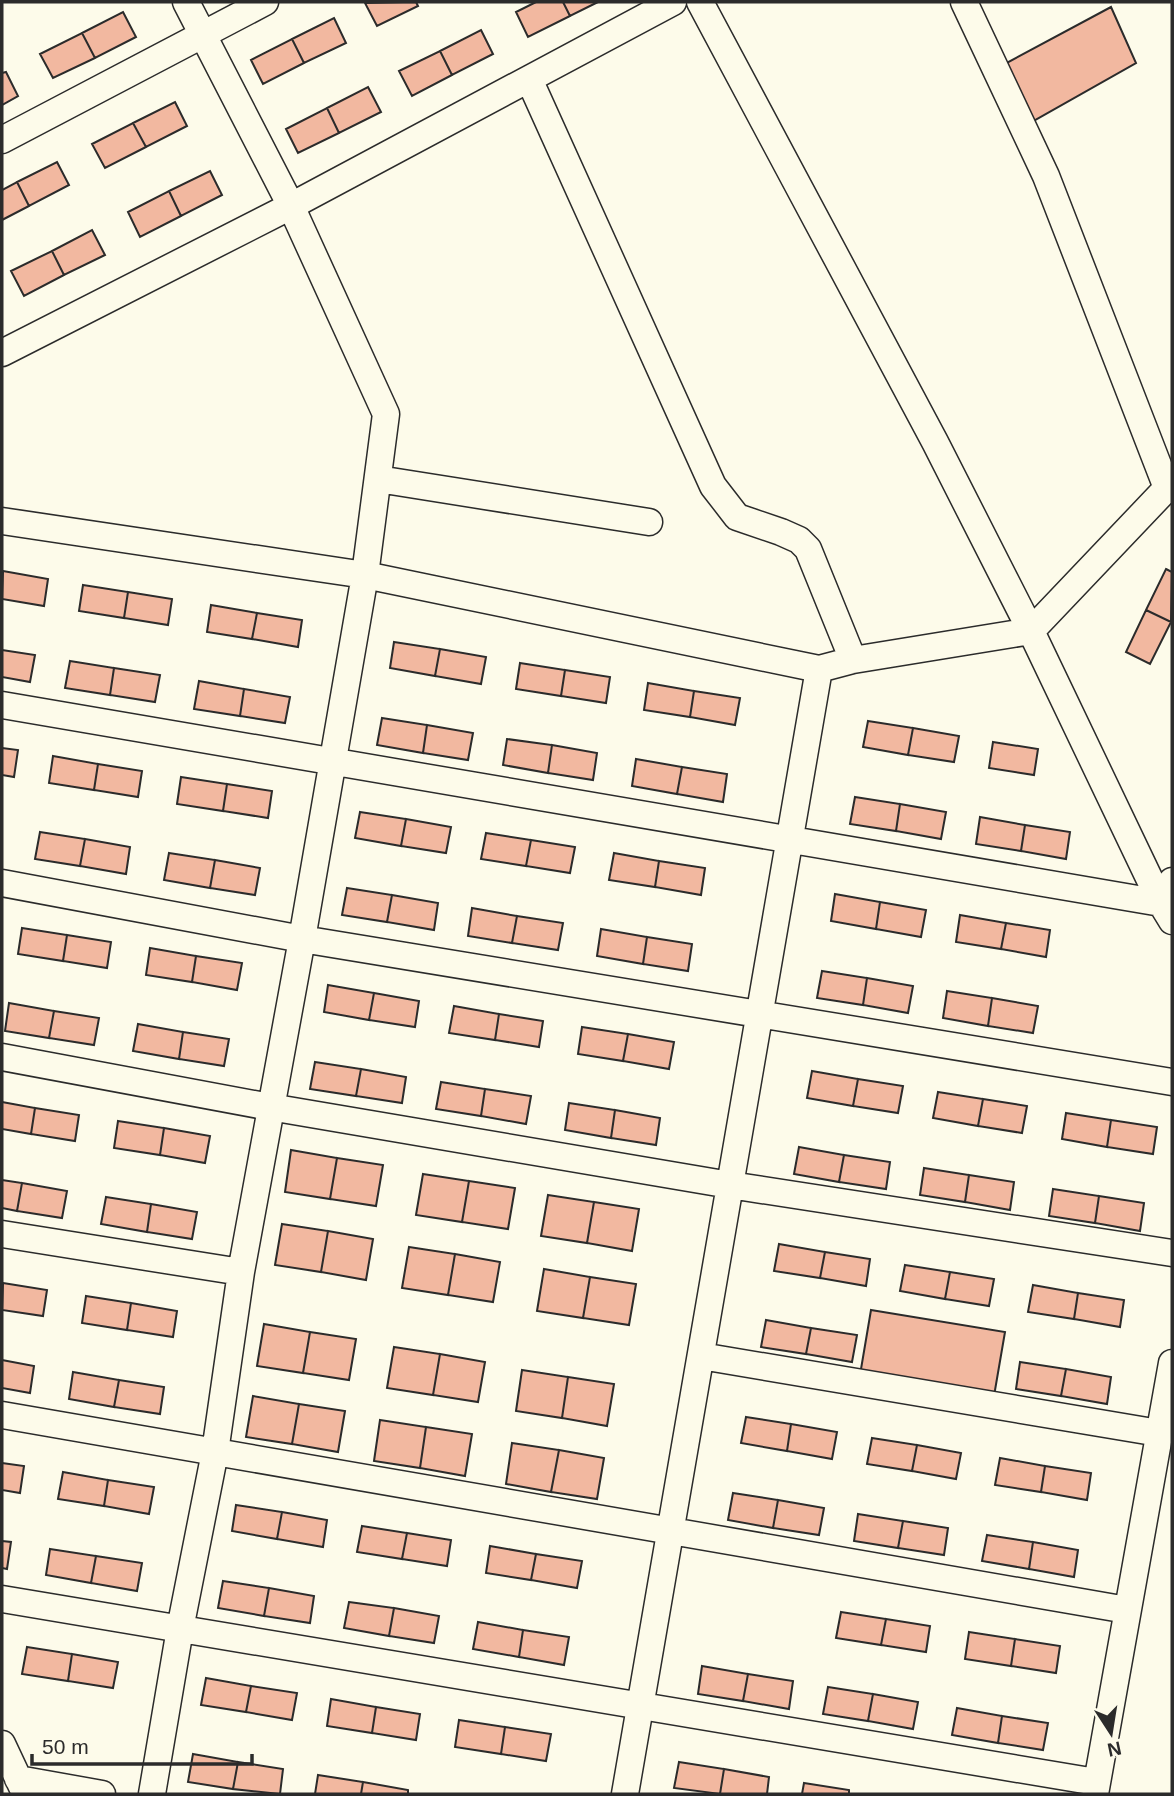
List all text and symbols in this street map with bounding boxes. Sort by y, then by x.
north arrow [1076,1698,1146,1768]
scale bar [32,1722,252,1766]
text: 50 m [42,1735,89,1758]
text: N [1106,1737,1123,1761]

